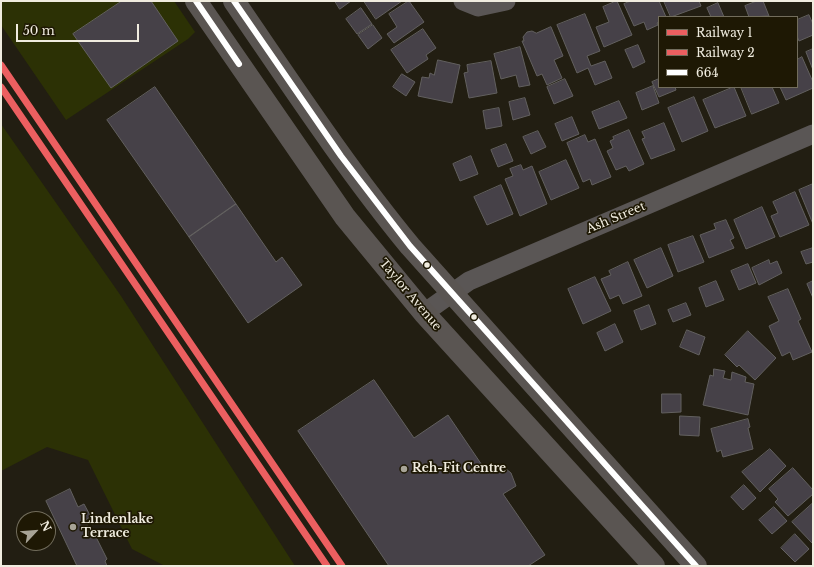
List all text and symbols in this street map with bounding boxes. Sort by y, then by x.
scale bar [18,16,141,42]
legend [658,16,798,88]
text: 50 m [23,23,55,38]
text: Railway 1 [696,25,753,40]
text: Railway 2 [696,45,755,60]
text: 664 [696,65,718,80]
street label: Ash Street [584,199,648,237]
street label: Taylor Avenue [376,256,444,334]
unlabelled marker [422,260,432,270]
unlabelled marker [469,312,479,322]
place label: Reh-Fit Centre [412,462,506,476]
marker: Reh-Fit Centre [399,464,409,474]
north arrow [16,511,56,551]
place label: Lindenlake Terrace [81,513,153,541]
text: N [37,518,54,534]
marker: Lindenlake Terrace [68,522,78,532]

